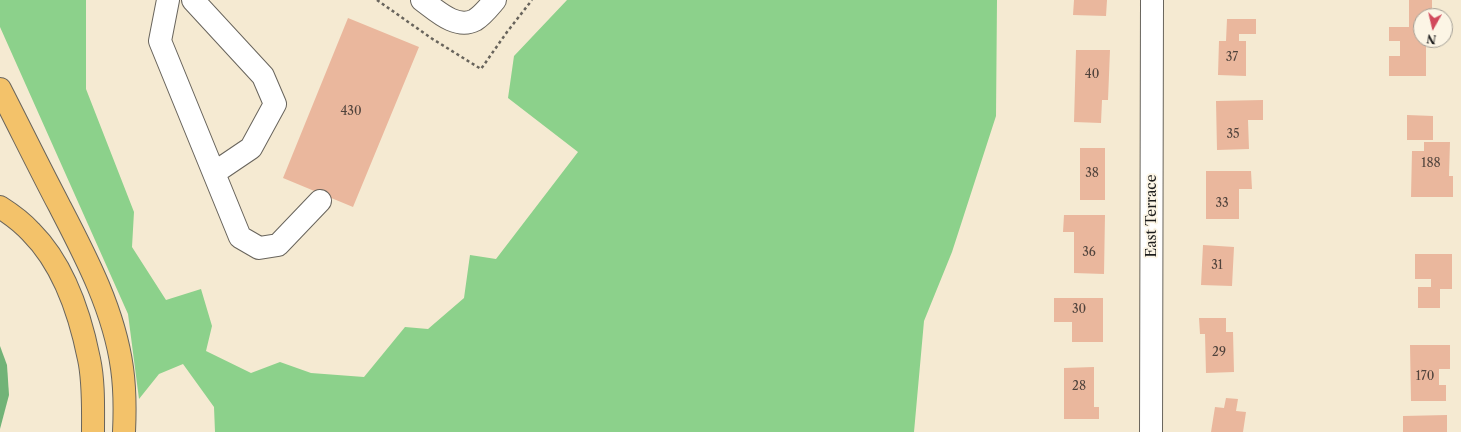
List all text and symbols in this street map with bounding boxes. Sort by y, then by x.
north arrow [1413,8,1453,48]
text: N [1426,31,1437,46]
house number: 37 [1226,51,1238,65]
house number: 40 [1085,68,1099,82]
house number: 430 [340,105,362,119]
house number: 35 [1226,128,1240,142]
house number: 188 [1421,157,1441,171]
house number: 38 [1085,167,1099,181]
street label: East Terrace [1144,174,1160,258]
house number: 33 [1215,197,1229,211]
house number: 36 [1082,246,1096,260]
house number: 31 [1211,259,1223,273]
house number: 30 [1072,303,1086,317]
house number: 29 [1212,346,1226,360]
house number: 170 [1416,370,1434,384]
house number: 28 [1072,380,1086,394]

